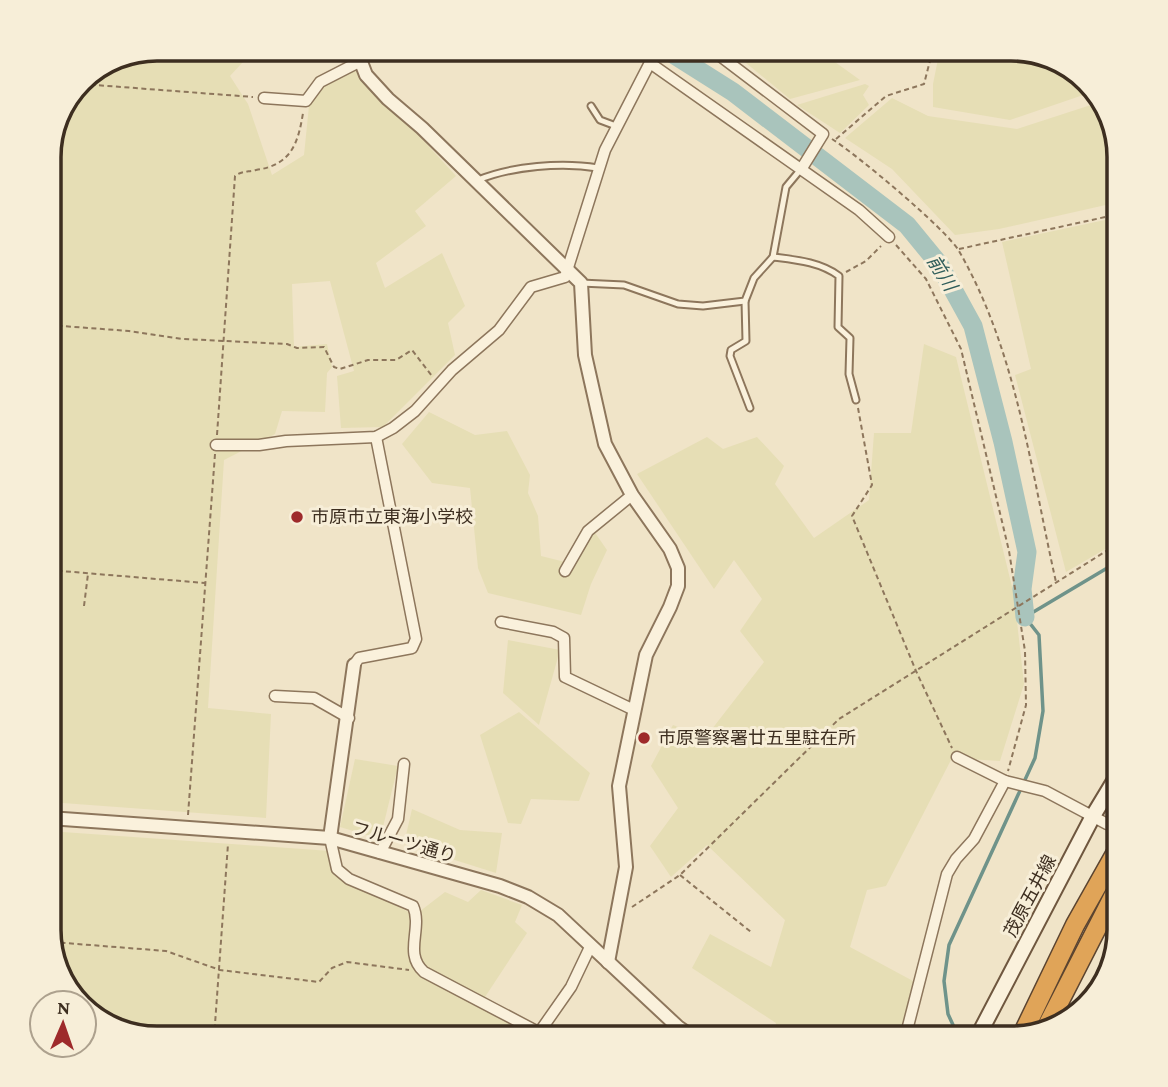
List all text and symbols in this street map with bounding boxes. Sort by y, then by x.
water label: 前川 [923,251,962,296]
place label: 市原市立東海小学校 [311,507,473,527]
marker: 市原市立東海小学校 [289,509,305,525]
place label: 市原警察署廿五里駐在所 [658,728,856,748]
marker: 市原警察署廿五里駐在所 [636,730,652,746]
street label: フルーツ通り [350,818,458,866]
street label: 茂原五井線 [1000,852,1060,940]
north arrow [28,989,98,1059]
text: N [57,997,70,1018]

